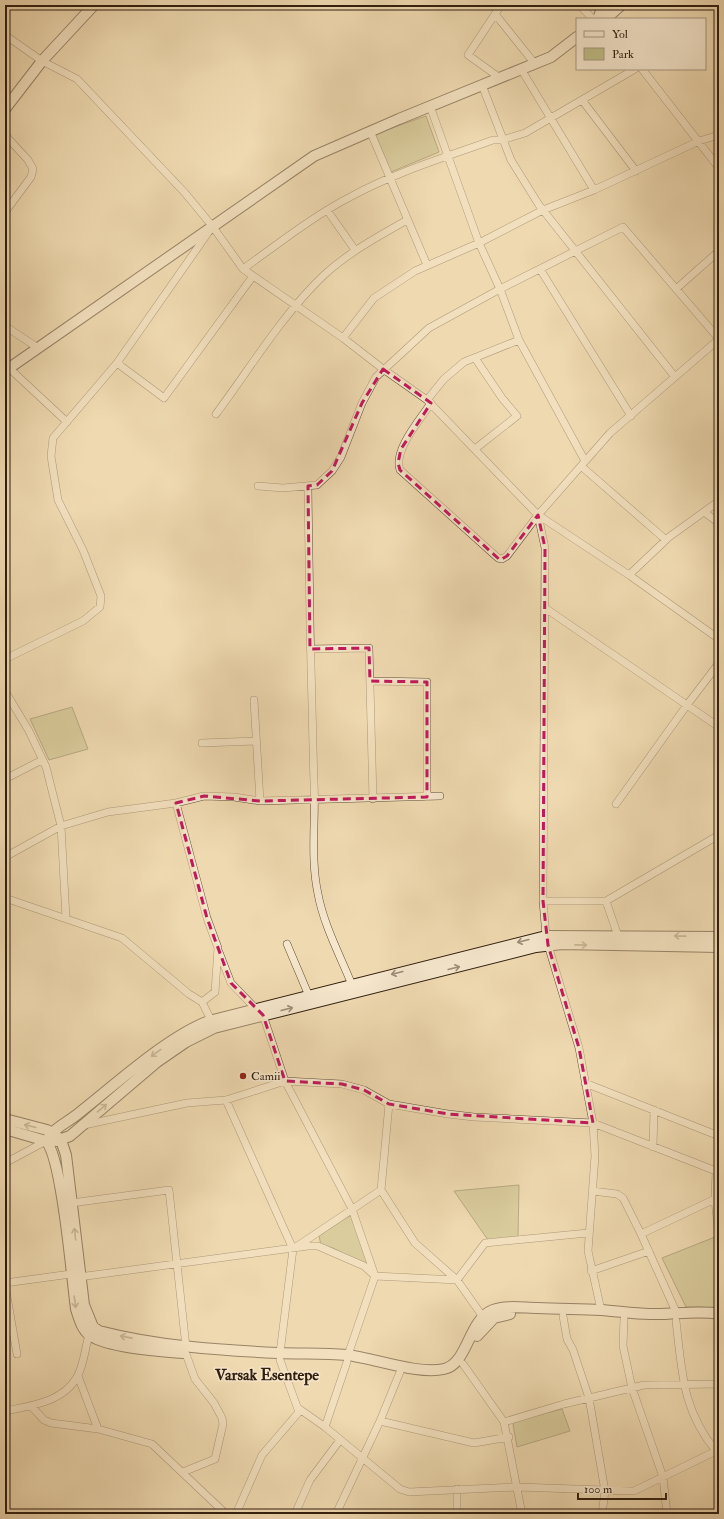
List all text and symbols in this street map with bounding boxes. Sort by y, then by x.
legend [576,18,706,70]
text: Yol [612,27,628,42]
text: Park [612,47,634,62]
one-way arrow [674,933,687,940]
one-way arrow [516,938,529,946]
one-way arrow [574,941,587,948]
one-way arrow [447,963,460,971]
one-way arrow [390,970,403,978]
one-way arrow [280,1005,293,1013]
one-way arrow [151,1049,162,1057]
place label: Camii [251,1069,280,1084]
marker: Camii [238,1071,248,1081]
one-way arrow [97,1104,107,1113]
one-way arrow [24,1122,37,1129]
one-way arrow [71,1228,78,1241]
one-way arrow [71,1295,79,1308]
one-way arrow [119,1333,132,1341]
district label: Varsak Esentepe [214,1365,319,1386]
scale bar [578,1475,666,1501]
text: 100 m [584,1482,613,1497]

